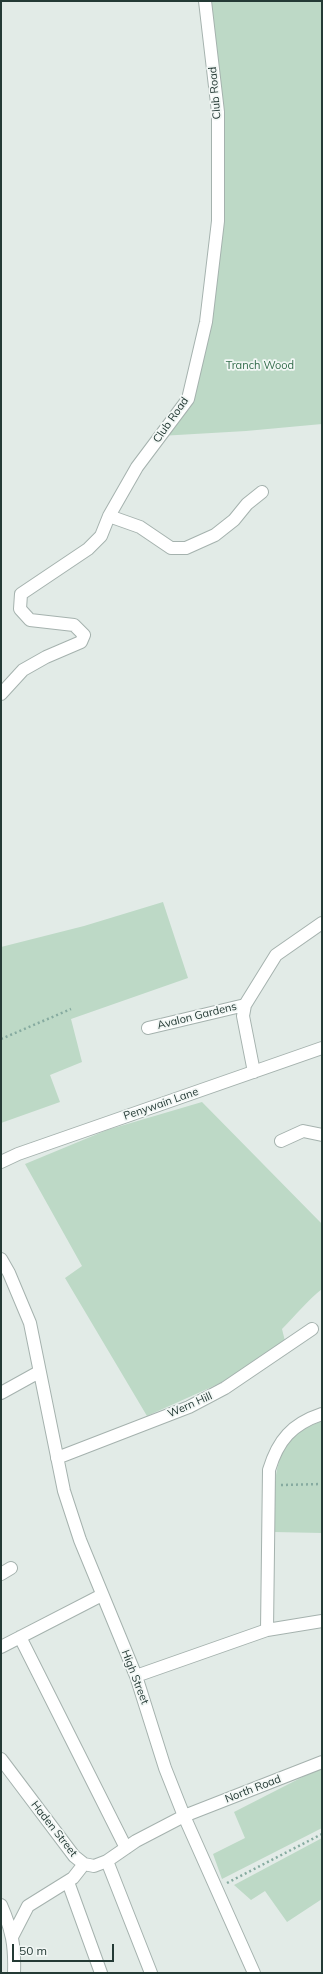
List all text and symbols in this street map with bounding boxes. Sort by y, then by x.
street label: Club Road [206,66,224,120]
park label: Tranch Wood [226,359,294,373]
street label: Club Road [150,395,192,445]
street label: Avalon Gardens [156,1000,238,1032]
street label: Penywain Lane [122,1085,200,1123]
street label: Wern Hill [166,1389,214,1421]
street label: High Street [119,1648,151,1706]
street label: North Road [223,1772,283,1806]
street label: Haden Street [28,1798,80,1860]
scale bar [14,1936,116,1962]
text: 50 m [19,1943,47,1958]

